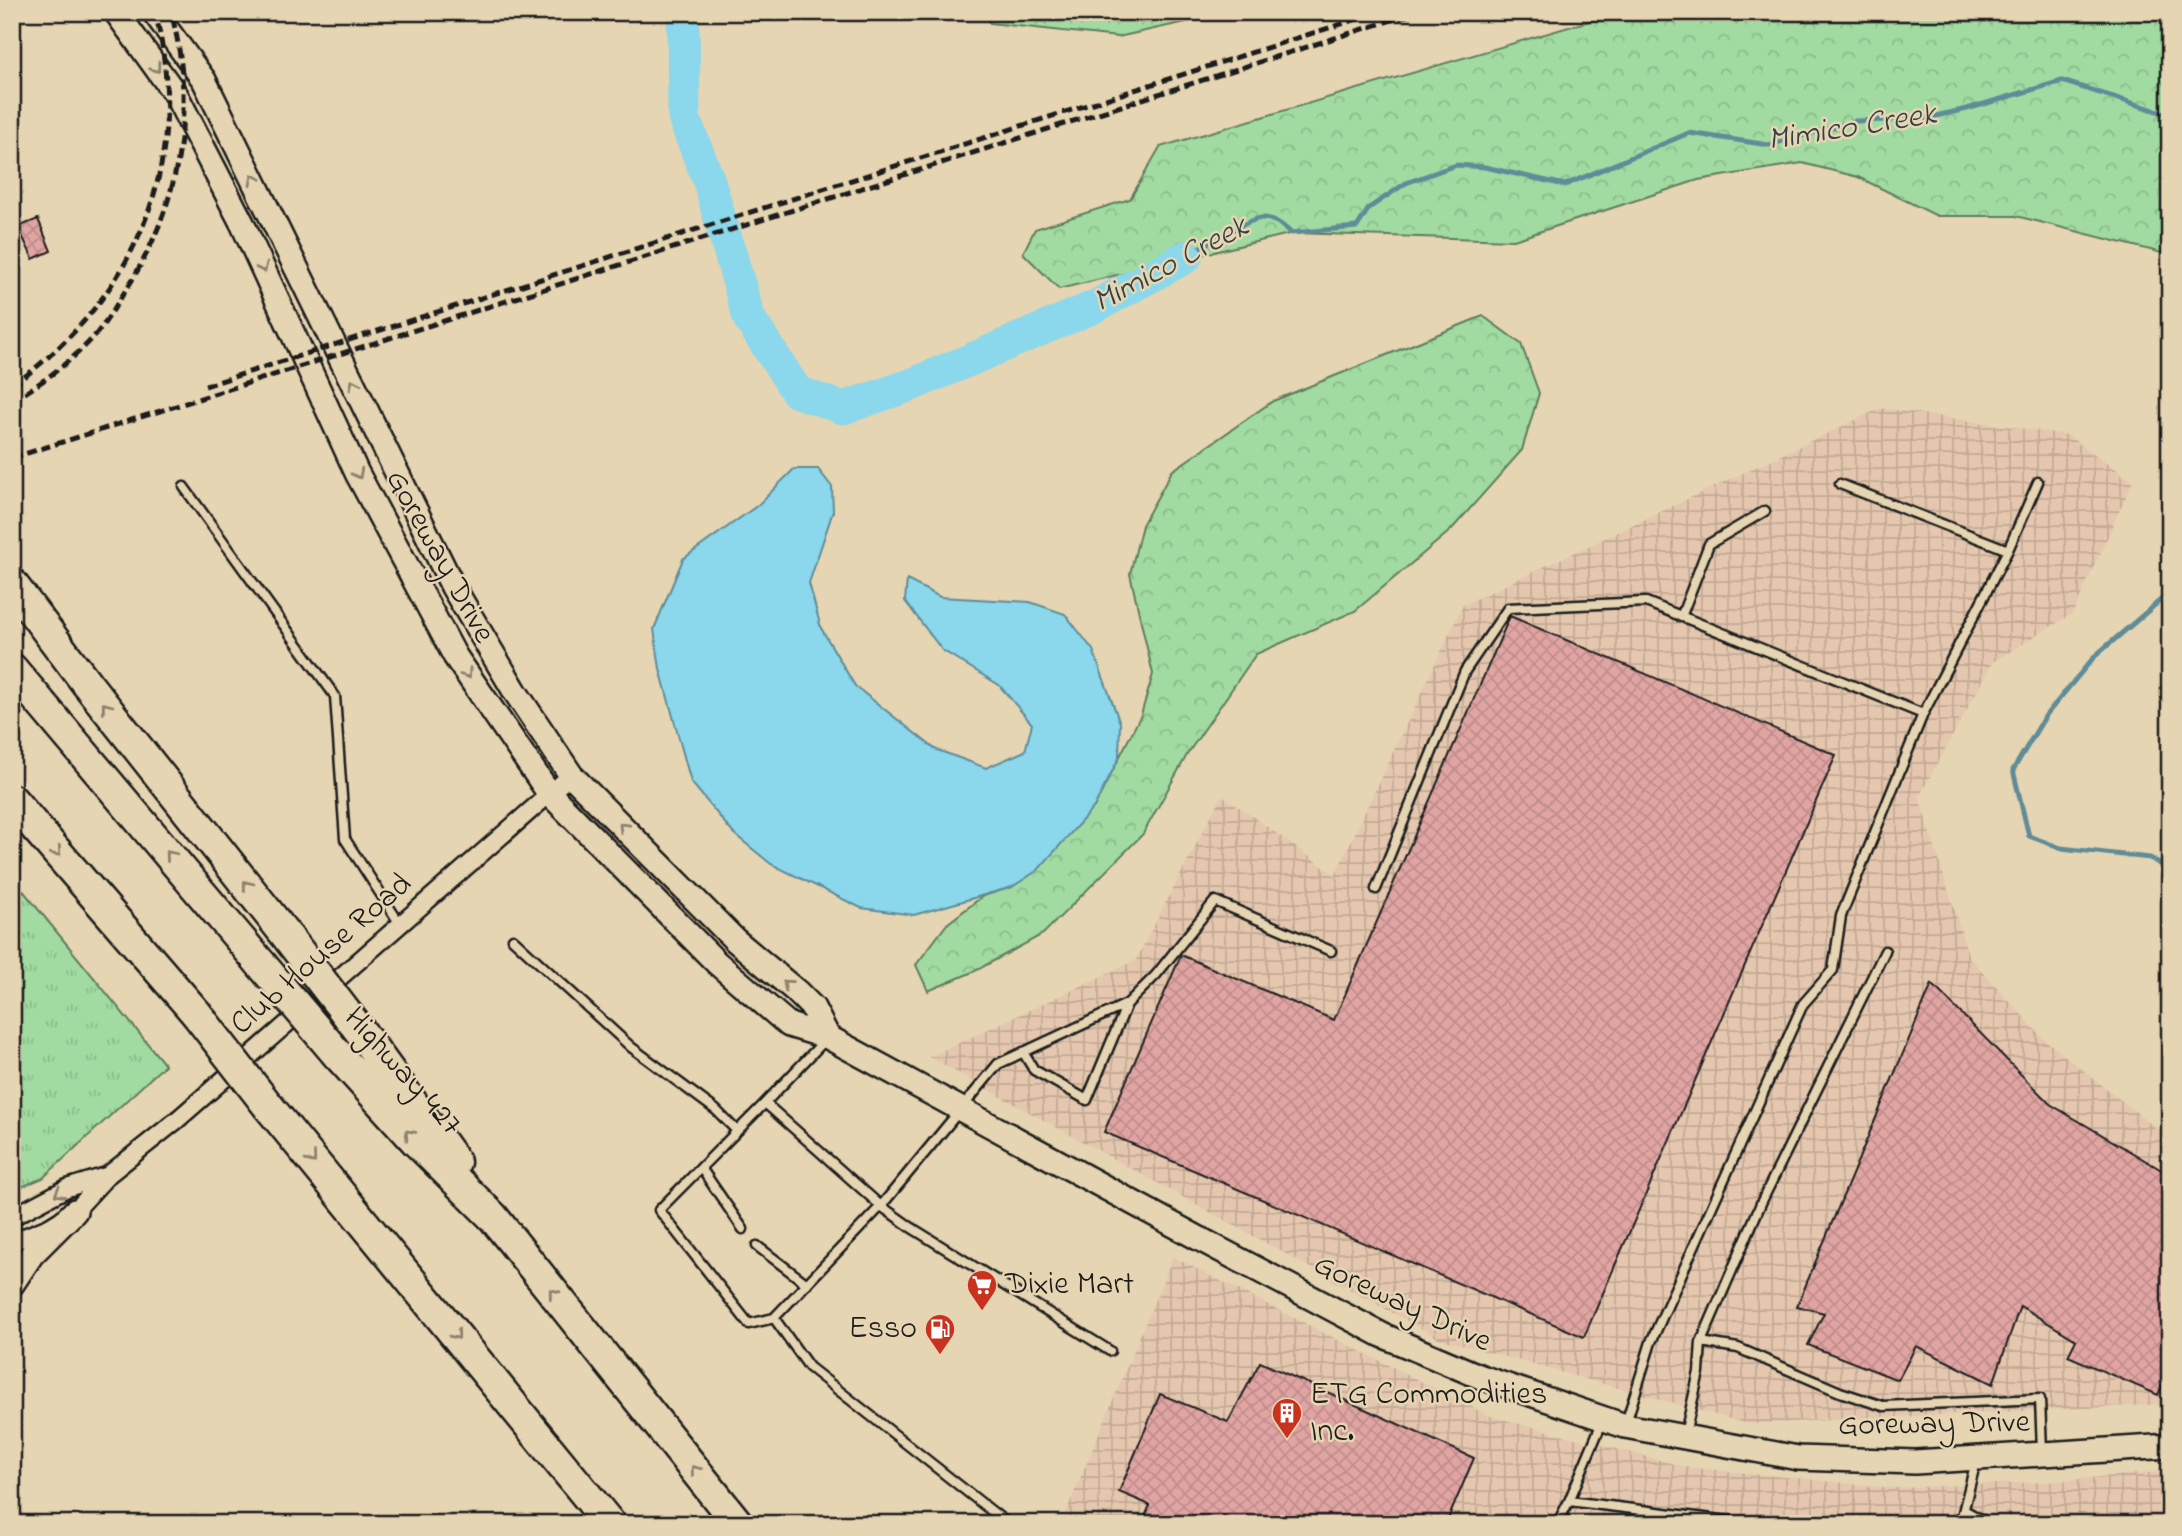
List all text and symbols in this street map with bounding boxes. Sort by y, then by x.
one-way arrow [148,60,160,72]
water label: Mimico Creek [1764,91,1941,165]
one-way arrow [248,174,262,186]
water label: Mimico Creek [1085,203,1259,326]
one-way arrow [255,261,269,273]
one-way arrow [348,379,362,391]
street label: Goreway Drive [372,462,506,653]
one-way arrow [350,467,364,479]
one-way arrow [459,666,471,679]
one-way arrow [101,702,114,714]
one-way arrow [618,822,631,835]
one-way arrow [49,843,61,856]
one-way arrow [166,851,178,864]
street label: Club House Road [221,863,423,1047]
one-way arrow [243,881,255,894]
one-way arrow [783,979,795,992]
street label: Highway 427 [331,997,473,1147]
one-way arrow [405,1129,418,1142]
one-way arrow [304,1151,316,1164]
one-way arrow [54,1185,66,1198]
street label: Goreway Drive [1305,1242,1499,1366]
place label: Dixie Mart [1004,1262,1134,1309]
supermarket icon: Dixie Mart [965,1268,999,1312]
one-way arrow [549,1288,562,1300]
place label: Esso [848,1306,917,1353]
fuel station icon: Esso [923,1312,957,1356]
one-way arrow [448,1327,460,1340]
place label: ETG Commodities Inc. [1310,1372,1547,1456]
building icon: ETG Commodities Inc. [1270,1396,1304,1440]
street label: Goreway Drive [1838,1400,2031,1450]
one-way arrow [691,1466,704,1478]

